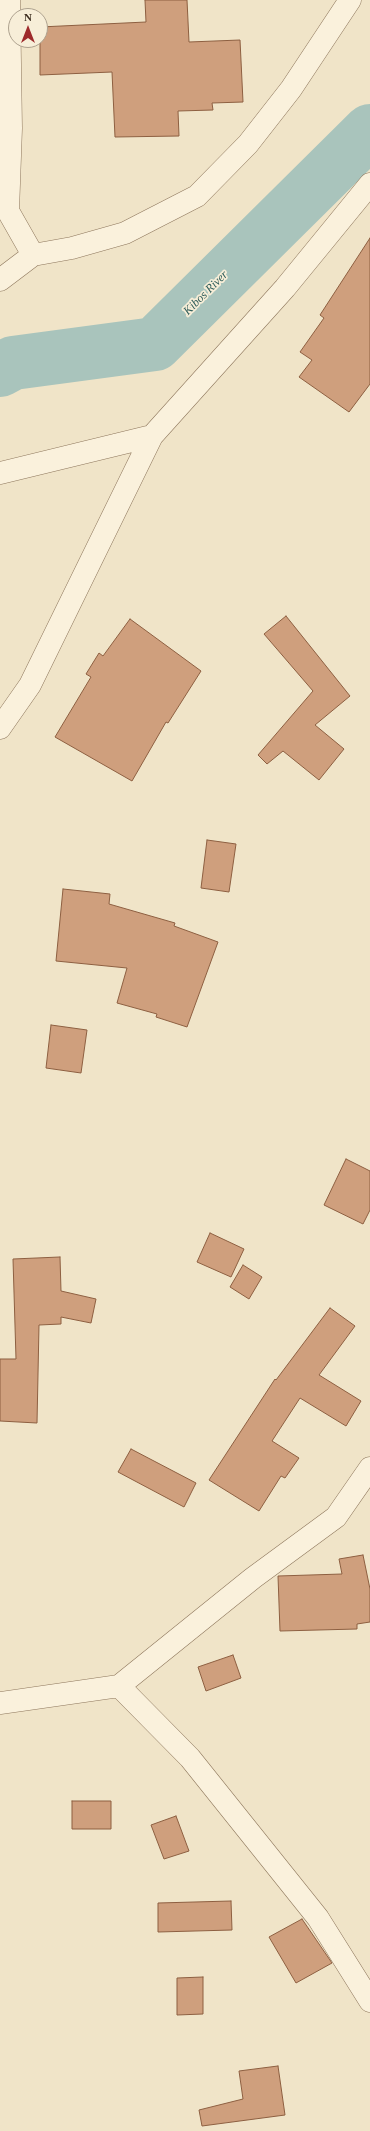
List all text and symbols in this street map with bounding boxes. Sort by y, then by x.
north arrow [8,8,48,48]
text: N [24,11,32,23]
water label: Kibos River [181,268,231,318]

